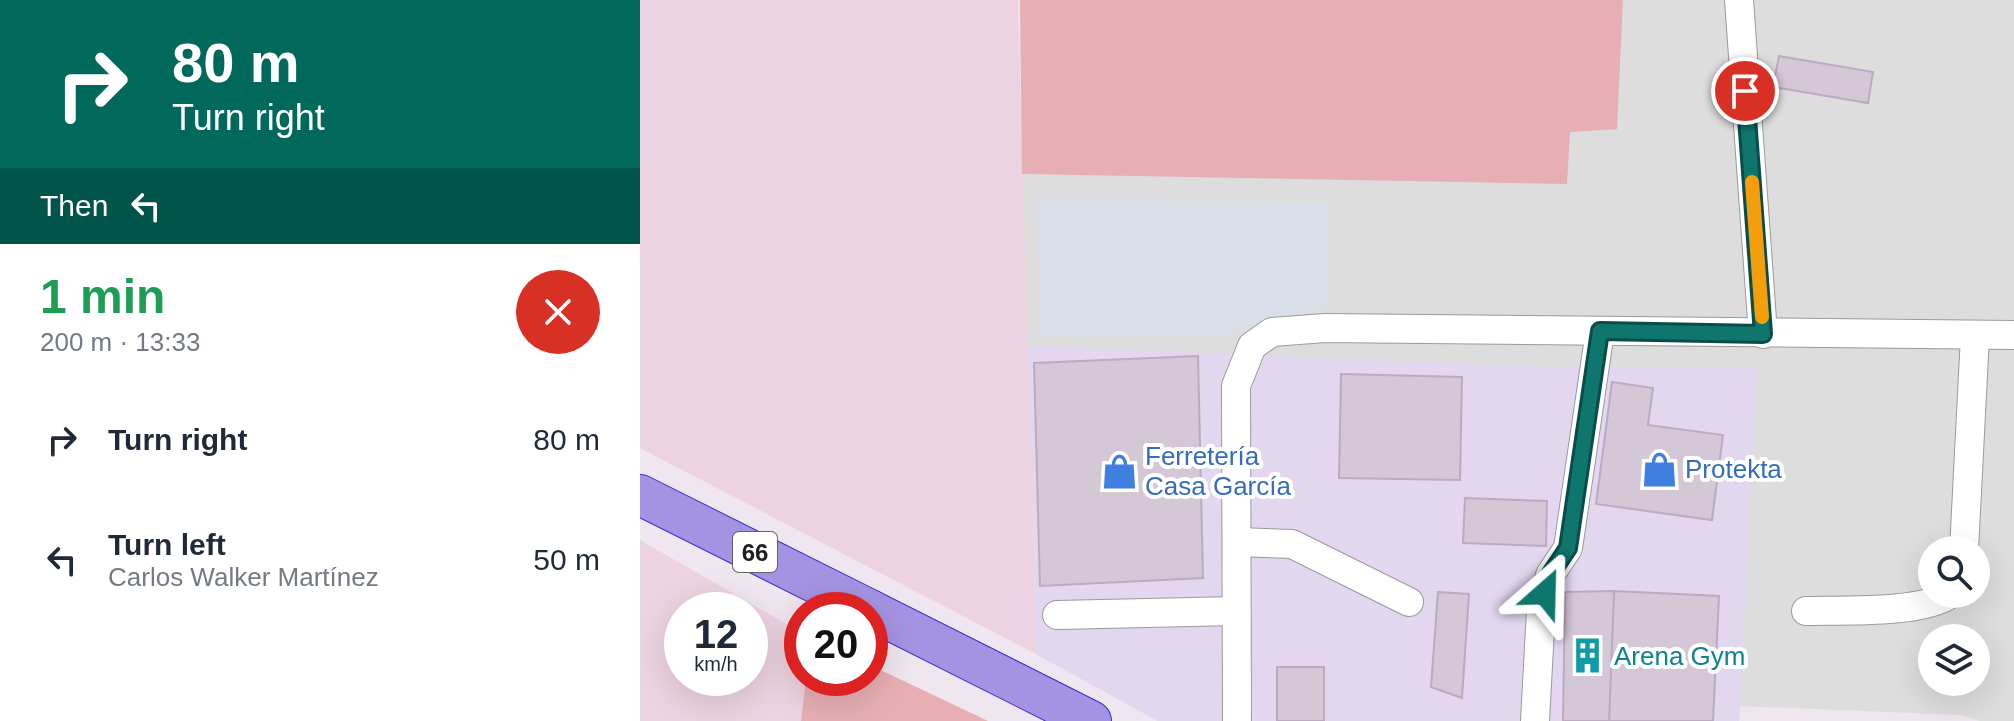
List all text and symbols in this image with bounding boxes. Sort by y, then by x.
text: 80 m [172,31,300,94]
icon: right [40,32,144,136]
pin [1711,57,1779,125]
icon: arrive [1723,69,1767,113]
text: Turn right [172,97,325,138]
icon: left [124,184,168,228]
text: Then [40,189,108,222]
text: 1 min [40,270,165,323]
button: close [516,270,600,354]
text: 200 m · 13:33 [40,327,200,357]
icon: right [40,418,84,462]
text: Turn right [108,423,247,456]
text: 80 m [533,423,600,456]
place label: Ferretería Casa García [1145,441,1291,501]
shop icon: Protekta [1640,450,1678,488]
shop icon: Ferretería Casa García [1100,452,1138,490]
place label: Protekta [1685,454,1782,484]
text: Turn left [108,528,226,561]
road number: 66 [733,532,777,572]
map controls [1918,536,1990,696]
button: search [1918,536,1990,608]
icon: left [40,538,84,582]
text: 50 m [533,543,600,576]
position arrow [1503,551,1587,635]
text: Carlos Walker Martínez [108,562,379,592]
speed limit sign: 20 [784,592,888,696]
text: 12 [694,612,738,656]
button: layers [1918,624,1990,696]
building icon: Arena Gym [1569,637,1607,675]
place label: Arena Gym [1614,641,1746,671]
text: km/h [694,653,738,675]

